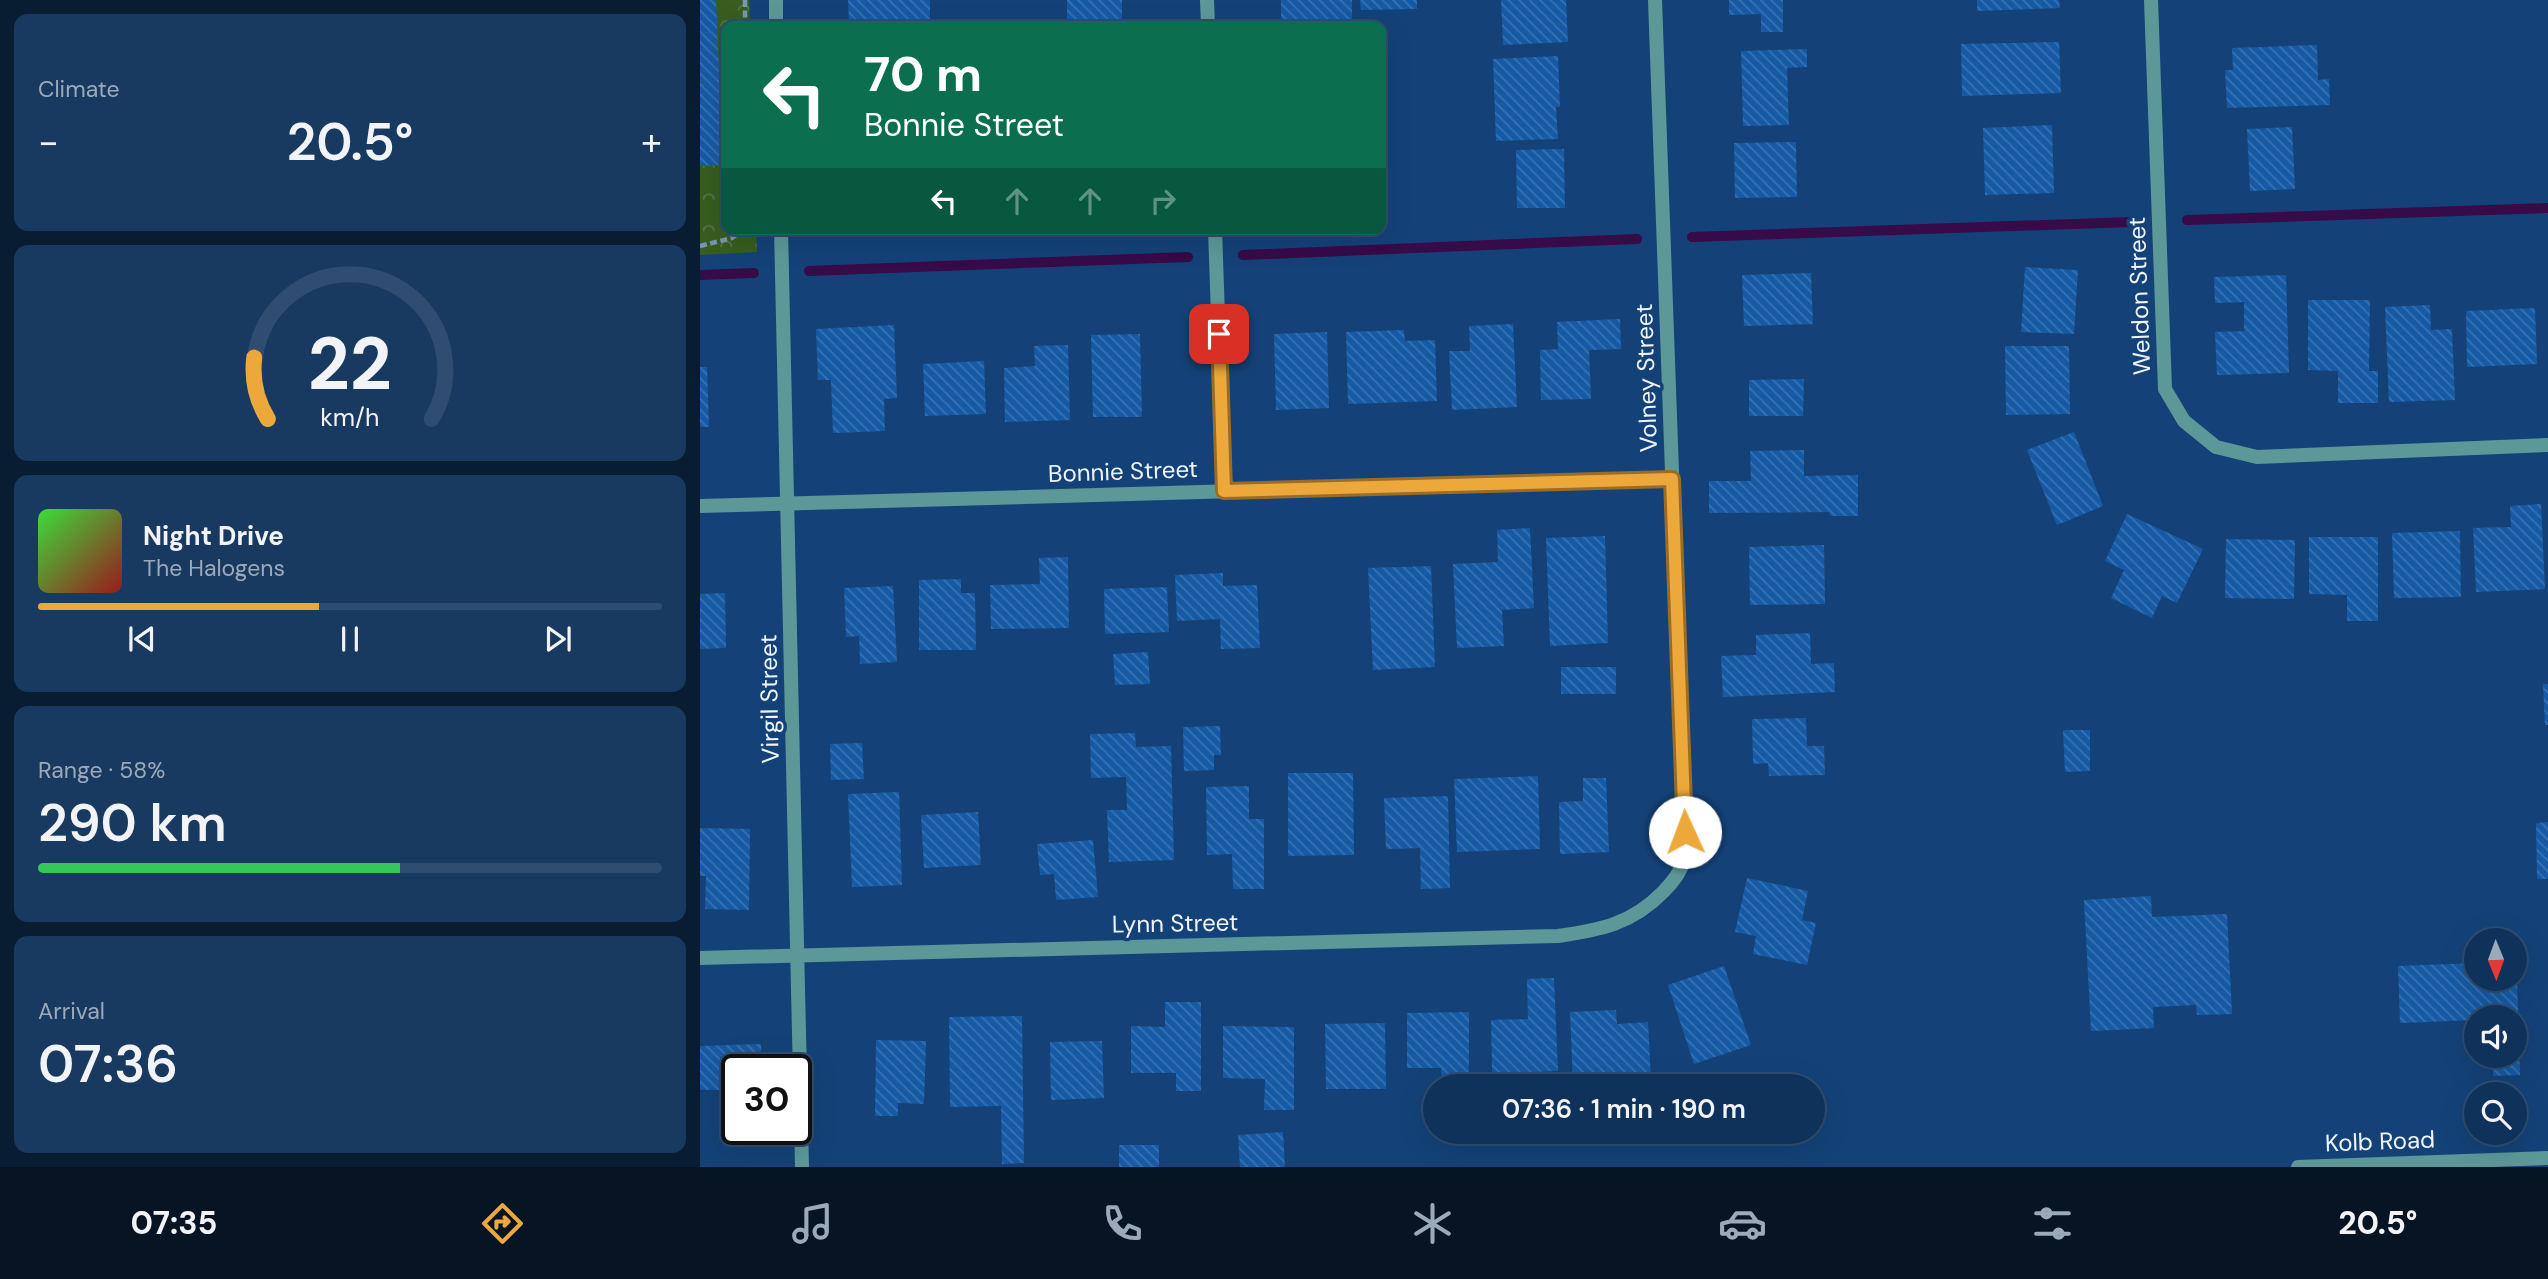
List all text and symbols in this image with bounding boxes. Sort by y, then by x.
text: 70 m [864,42,982,106]
icon: left [749,49,840,140]
text: Climate [38,74,120,104]
text: Bonnie Street [864,104,1064,146]
text: 20.5° [287,108,413,176]
text: − [38,117,59,167]
text: + [641,117,662,167]
icon: left [925,182,963,220]
icon: ahead [998,182,1036,220]
icon: ahead [1071,182,1109,220]
icon: right [1144,182,1182,220]
street label: Weldon Street [2121,216,2157,376]
street label: Volney Street [1628,303,1664,453]
pin [1189,304,1249,364]
icon: arrive [1200,315,1238,353]
text: 22 [308,317,392,412]
text: km/h [320,401,380,434]
street label: Bonnie Street [1047,453,1199,489]
text: Night Drive [143,519,284,553]
text: The Halogens [143,553,285,583]
icon: previous [123,620,161,658]
icon: pause [331,620,369,658]
icon: next [539,620,577,658]
street label: Virgil Street [752,634,786,764]
text: Range · 58% [38,755,165,785]
text: 290 km [38,789,227,857]
position arrow [1648,795,1722,869]
street label: Lynn Street [1111,906,1239,940]
north arrow [2464,928,2527,990]
map controls [2464,928,2527,1145]
text: Arrival [38,996,105,1026]
button: sound [2464,1005,2527,1068]
text: 07:36 [38,1030,178,1098]
speed limit sign: 30 [721,1054,812,1145]
button: search [2464,1082,2527,1145]
text: 07:36 · 1 min · 190 m [1502,1092,1746,1126]
street label: Kolb Road [2324,1124,2436,1158]
icon: directions [478,1199,527,1248]
icon: music [788,1199,837,1248]
icon: phone [1098,1199,1147,1248]
icon: climate [1408,1199,1457,1248]
icon: car [1718,1199,1767,1248]
icon: filters [2028,1199,2077,1248]
text: 07:35 [130,1202,217,1244]
text: 20.5° [2338,1202,2417,1244]

